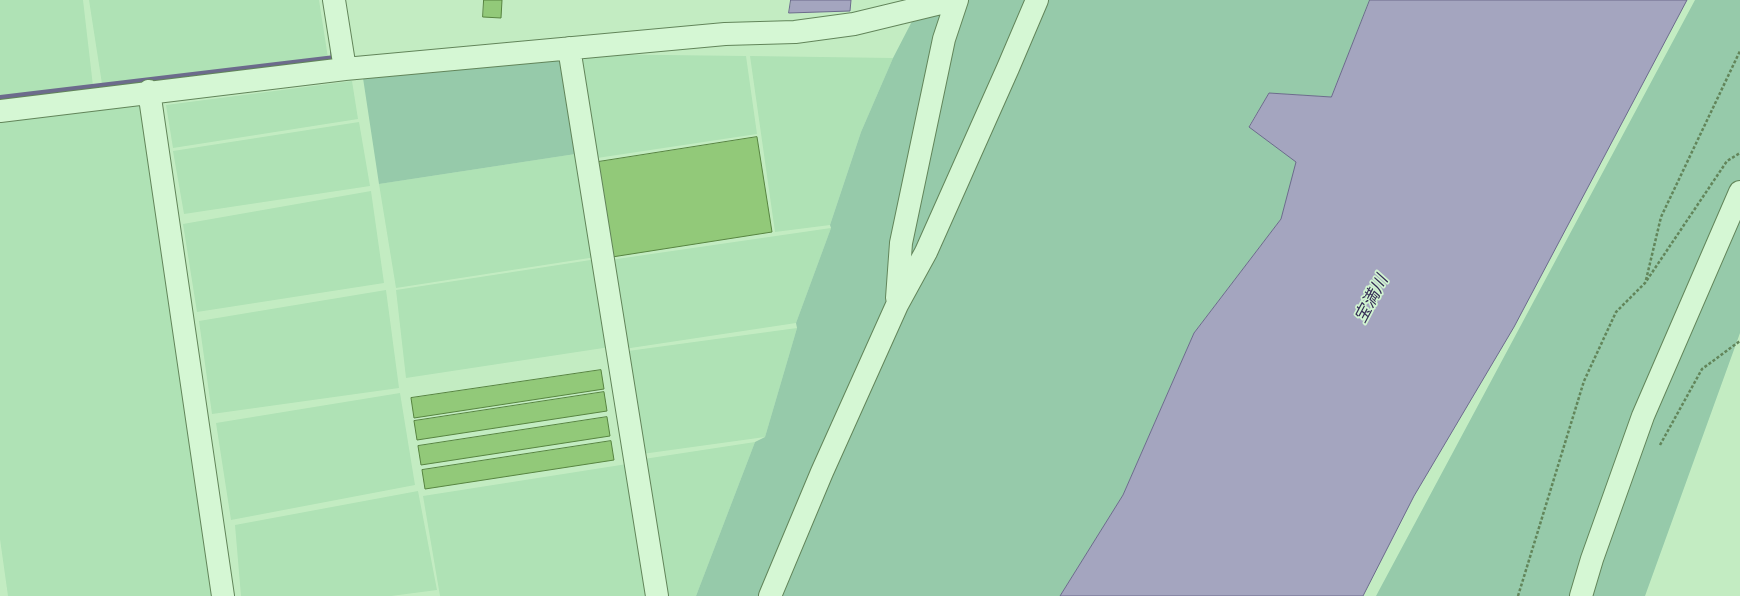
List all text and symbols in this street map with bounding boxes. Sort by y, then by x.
water label: 宝満川 [1352,273,1394,327]

